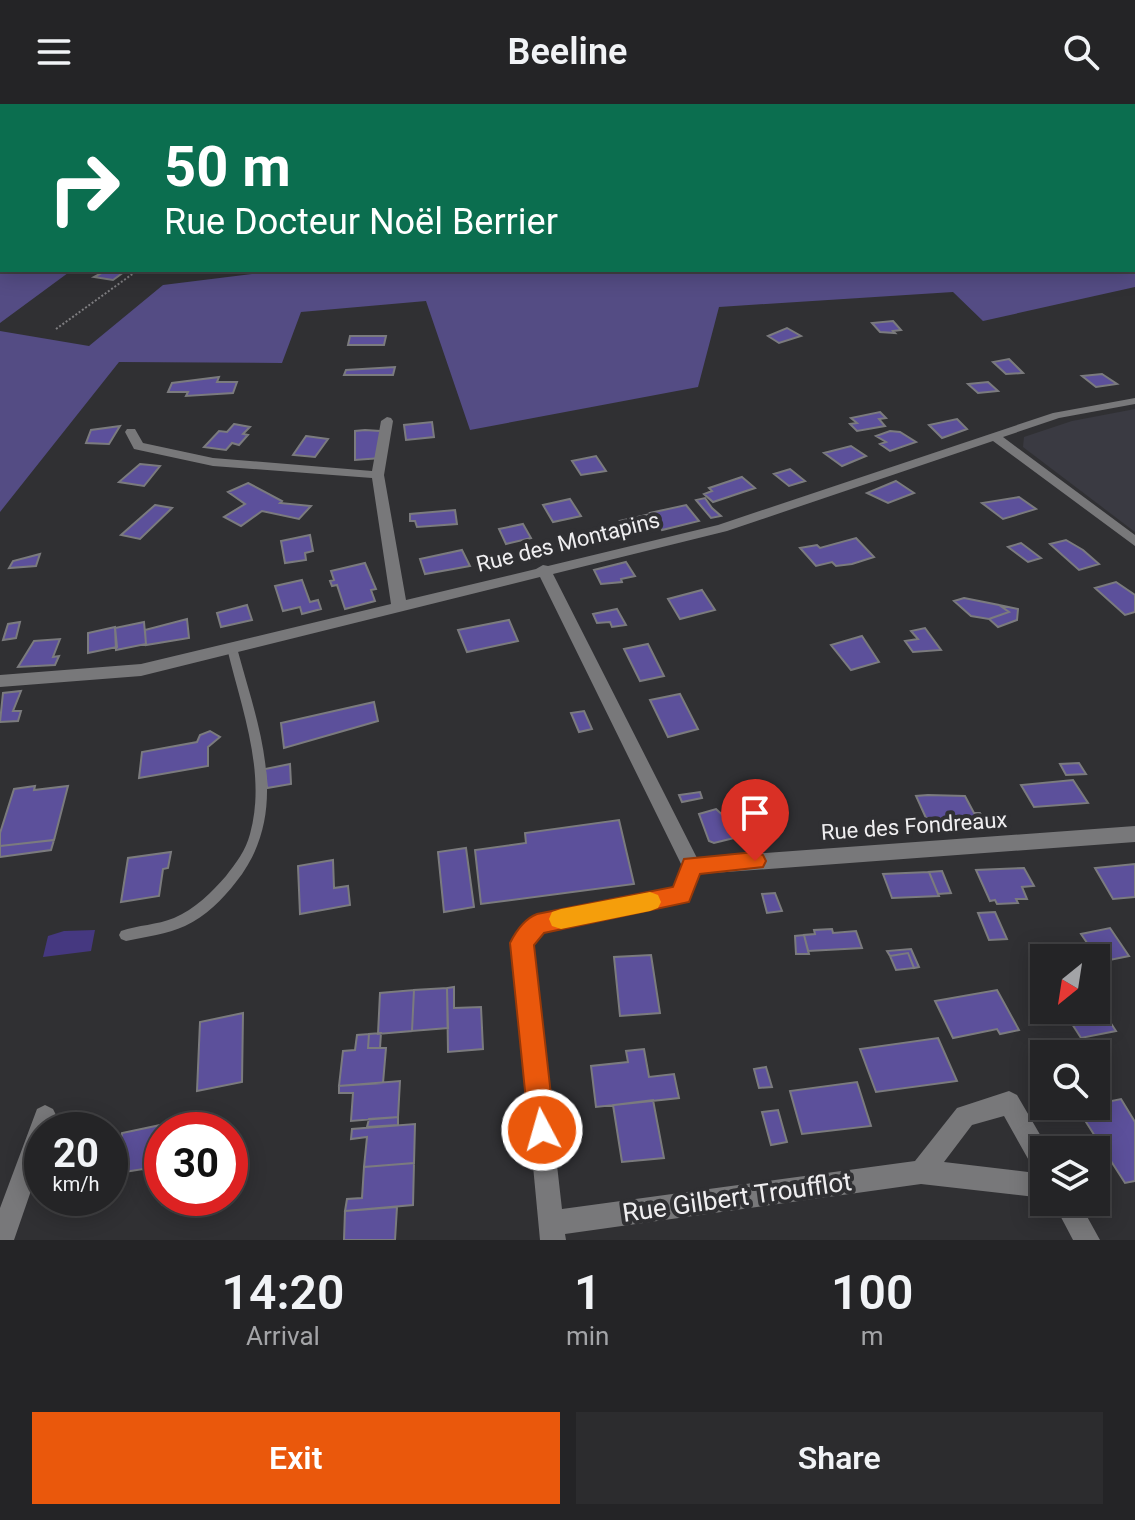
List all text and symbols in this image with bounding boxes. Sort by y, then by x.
icon: menu [32,30,76,74]
icon: search [1059,30,1103,74]
text: Beeline [508,31,627,73]
text: 50 m [164,134,291,200]
icon: right [32,136,136,240]
text: Rue Docteur Noël Berrier [164,201,558,243]
street label: Rue des Montapins [474,507,662,577]
pin [721,779,789,861]
icon: arrive [733,791,777,835]
street label: Rue des Fondreaux [820,807,1008,845]
north arrow [1030,944,1110,1024]
map controls [1030,944,1110,1216]
button: search [1030,1040,1110,1120]
position arrow [500,1088,584,1172]
speed limit sign: 30 [144,1112,248,1216]
text: 20 [53,1130,99,1177]
button: layers [1030,1136,1110,1216]
street label: Rue Gilbert Troufflot [621,1166,853,1228]
text: km/h [53,1172,99,1196]
text: 14:20 [222,1264,344,1321]
text: 1 [574,1264,601,1321]
text: 100 [831,1264,913,1321]
text: Arrival [246,1321,320,1351]
text: min [566,1321,609,1351]
text: m [861,1321,884,1351]
button: Exit [32,1412,560,1504]
button: Share [576,1412,1103,1504]

